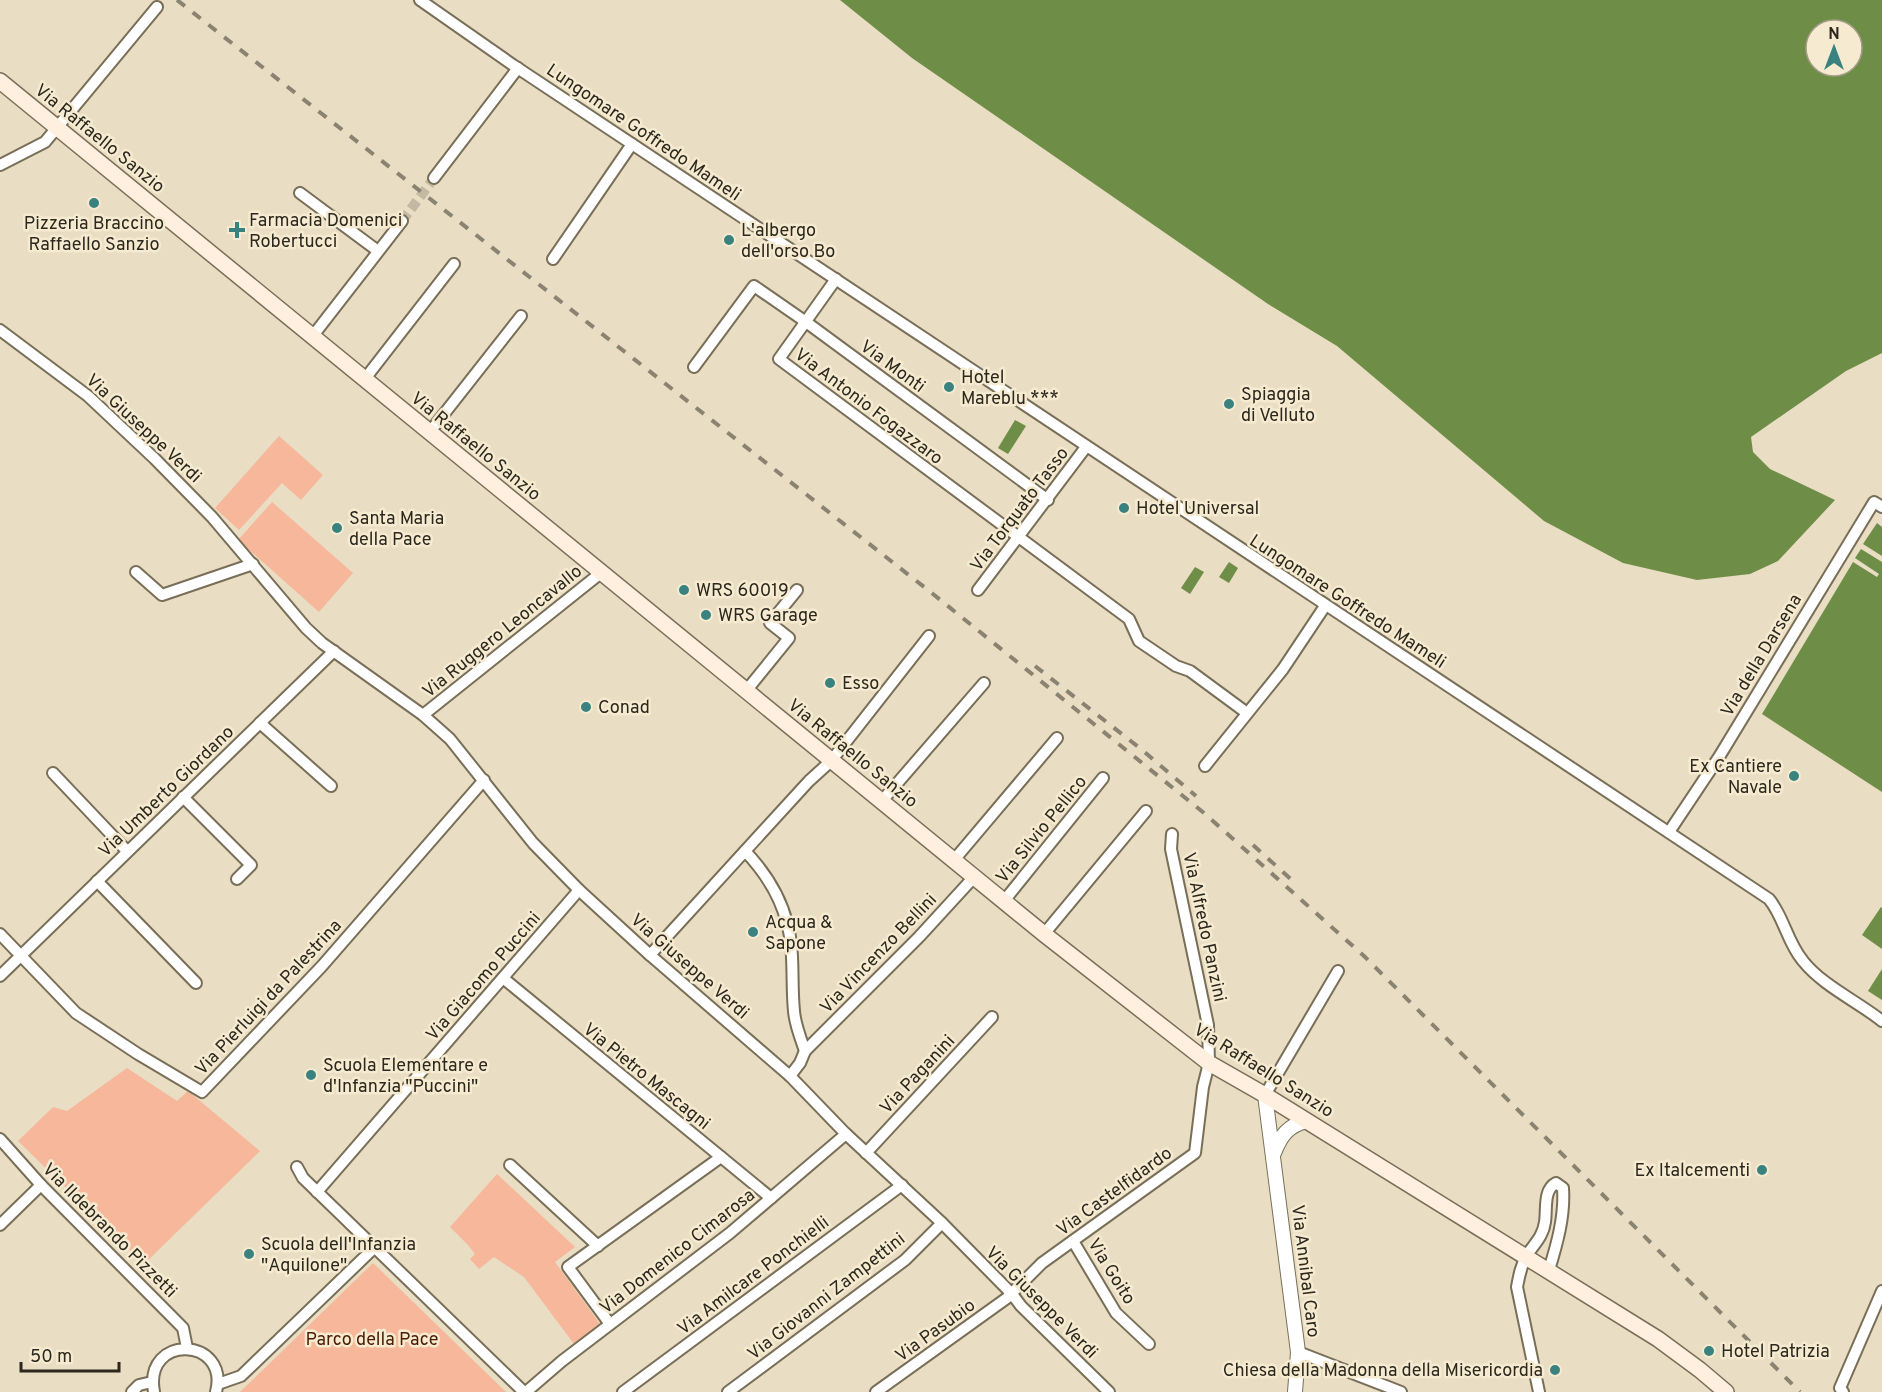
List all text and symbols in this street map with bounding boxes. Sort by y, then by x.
north arrow [1804,18,1864,78]
text: N [1828,25,1840,45]
street label: Lungomare Goffredo Mameli [541,59,745,207]
street label: Via Raffaello Sanzio [29,80,169,199]
marker: Pizzeria Braccino Raffaello Sanzio [87,196,101,210]
place label: Farmacia Domenici Robertucci [249,210,402,254]
place label: Pizzeria Braccino Raffaello Sanzio [24,213,164,257]
place label: L'albergo dell'orso Bo [741,220,835,264]
marker: Farmacia Domenici Robertucci [230,223,244,237]
marker: L'albergo dell'orso Bo [722,233,736,247]
street label: Via Monti [855,336,929,399]
street label: Via Antonio Fogazzaro [789,344,947,471]
place label: Hotel Mareblu *** [961,367,1059,411]
street label: Via Giuseppe Verdi [80,370,206,489]
marker: Hotel Mareblu *** [942,380,956,394]
place label: Spiaggia di Velluto [1241,384,1315,428]
street label: Via Raffaello Sanzio [405,388,545,507]
marker: Spiaggia di Velluto [1222,397,1236,411]
street label: Via Torquato Tasso [966,443,1075,577]
place label: Hotel Universal [1136,498,1259,521]
marker: Hotel Universal [1117,501,1131,515]
place label: Santa Maria della Pace [349,508,444,552]
marker: Santa Maria della Pace [330,521,344,535]
street label: Lungomare Goffredo Mameli [1245,530,1450,675]
street label: Via Ruggero Leoncavallo [418,561,588,704]
place label: WRS 60019 [696,580,789,603]
marker: WRS 60019 [677,583,691,597]
street label: Via della Darsena [1717,590,1808,721]
place label: WRS Garage [718,605,818,628]
marker: WRS Garage [699,608,713,622]
place label: Esso [842,673,879,696]
marker: Esso [823,676,837,690]
street label: Via Raffaello Sanzio [782,695,922,814]
place label: Conad [598,697,650,720]
marker: Conad [579,700,593,714]
street label: Via Umberto Giordano [94,721,240,863]
place label: Ex Cantiere Navale [1689,756,1782,800]
marker: Ex Cantiere Navale [1787,769,1801,783]
street label: Via Silvio Pellico [992,771,1093,889]
street label: Via Alfredo Panzini [1176,850,1231,1004]
street label: Via Vincenzo Bellini [816,889,942,1019]
street label: Via Giacomo Puccini [422,908,547,1046]
street label: Via Giuseppe Verdi [625,909,753,1025]
place label: Acqua & Sapone [765,912,832,956]
street label: Via Pierluigi da Palestrina [191,915,347,1081]
marker: Acqua & Sapone [746,925,760,939]
street label: Via Pietro Mascagni [578,1019,715,1136]
street label: Via Raffaello Sanzio [1189,1019,1338,1124]
street label: Via Paganini [876,1031,961,1119]
place label: Scuola Elementare e d'Infanzia "Puccini" [323,1055,488,1099]
marker: Scuola Elementare e d'Infanzia "Puccini" [304,1068,318,1082]
street label: Via Castelfidardo [1052,1142,1177,1242]
street label: Via Ildebrando Pizzetti [37,1159,181,1303]
place label: Ex Italcementi [1635,1160,1750,1183]
marker: Ex Italcementi [1755,1163,1769,1177]
street label: Via Domenico Cimarosa [596,1184,760,1320]
street label: Via Annibal Caro [1285,1204,1324,1339]
street label: Via Amilcare Ponchielli [673,1212,834,1341]
street label: Via Giovanni Zampettini [743,1228,910,1366]
place label: Scuola dell'Infanzia "Aquilone" [261,1234,416,1278]
street label: Via Goito [1081,1234,1140,1309]
street label: Via Giuseppe Verdi [980,1242,1102,1364]
marker: Scuola dell'Infanzia "Aquilone" [242,1247,256,1261]
street label: Via Pasubio [891,1294,981,1368]
park label: Parco della Pace [305,1329,439,1352]
scale bar [21,1335,118,1373]
place label: Hotel Patrizia [1721,1341,1830,1364]
marker: Hotel Patrizia [1702,1344,1716,1358]
text: 50 m [30,1346,72,1369]
place label: Chiesa della Madonna della Misericordia [1223,1360,1543,1383]
marker: Chiesa della Madonna della Misericordia [1548,1363,1562,1377]

